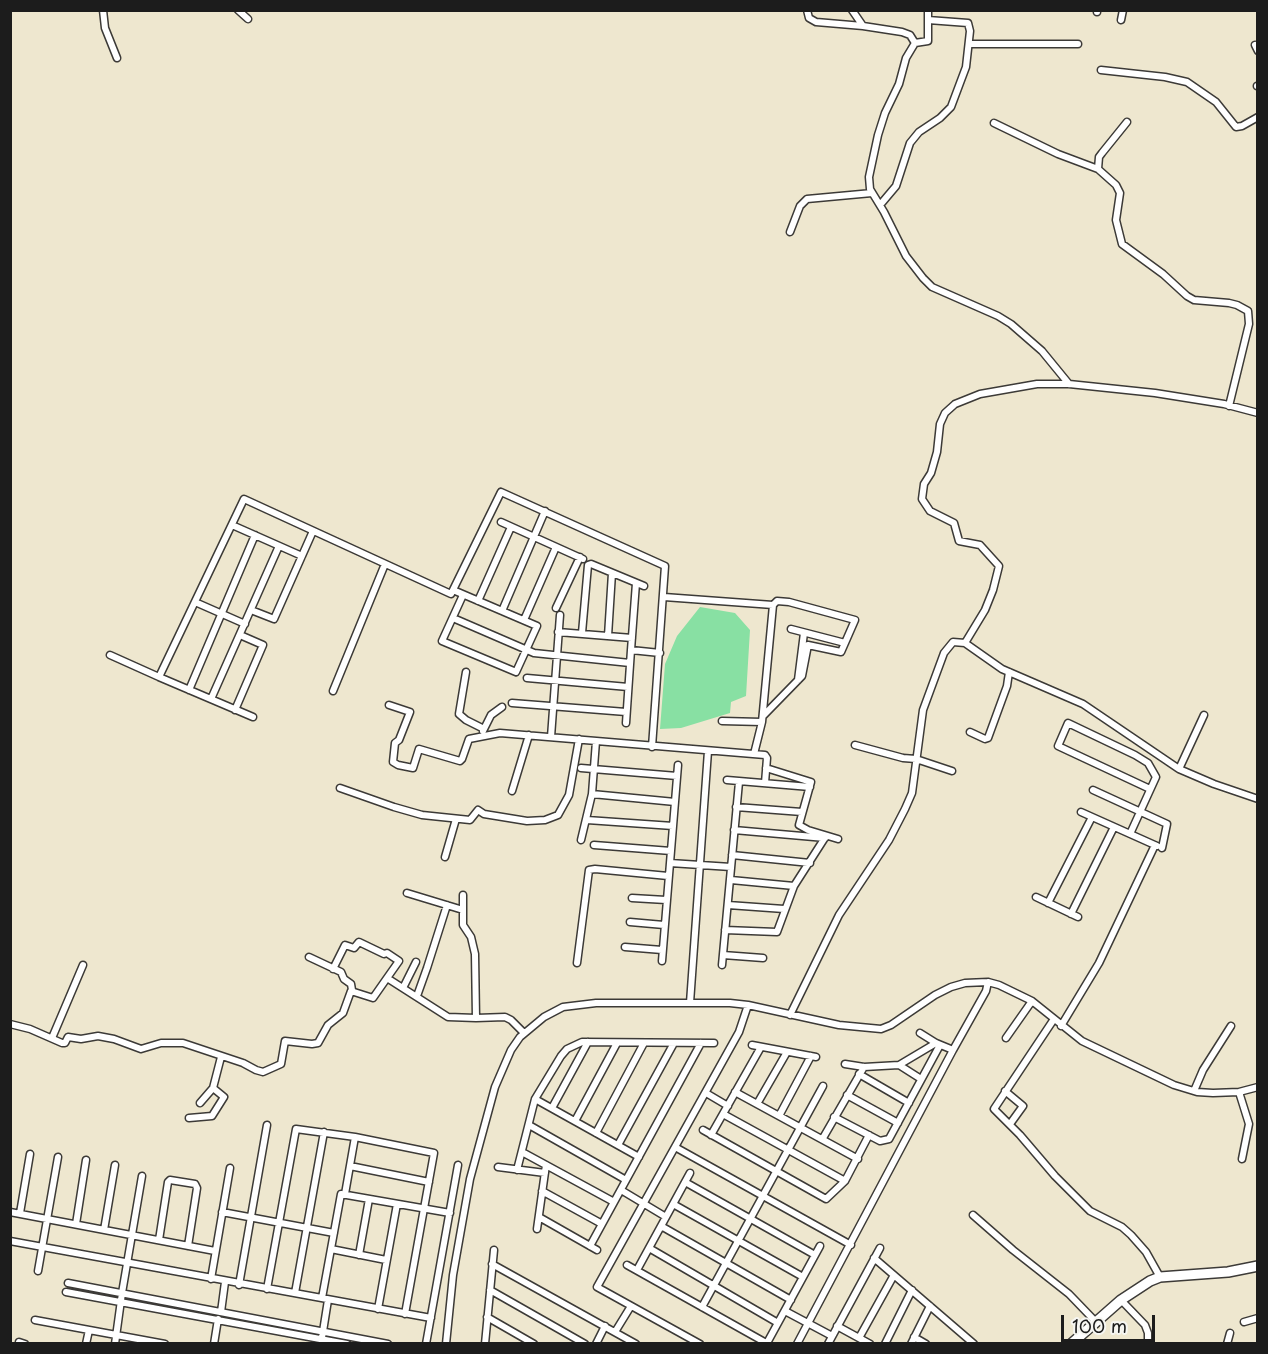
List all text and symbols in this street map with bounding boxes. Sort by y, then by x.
scale bar [1064,1303,1158,1341]
text: 100 m [1072,1312,1127,1339]

